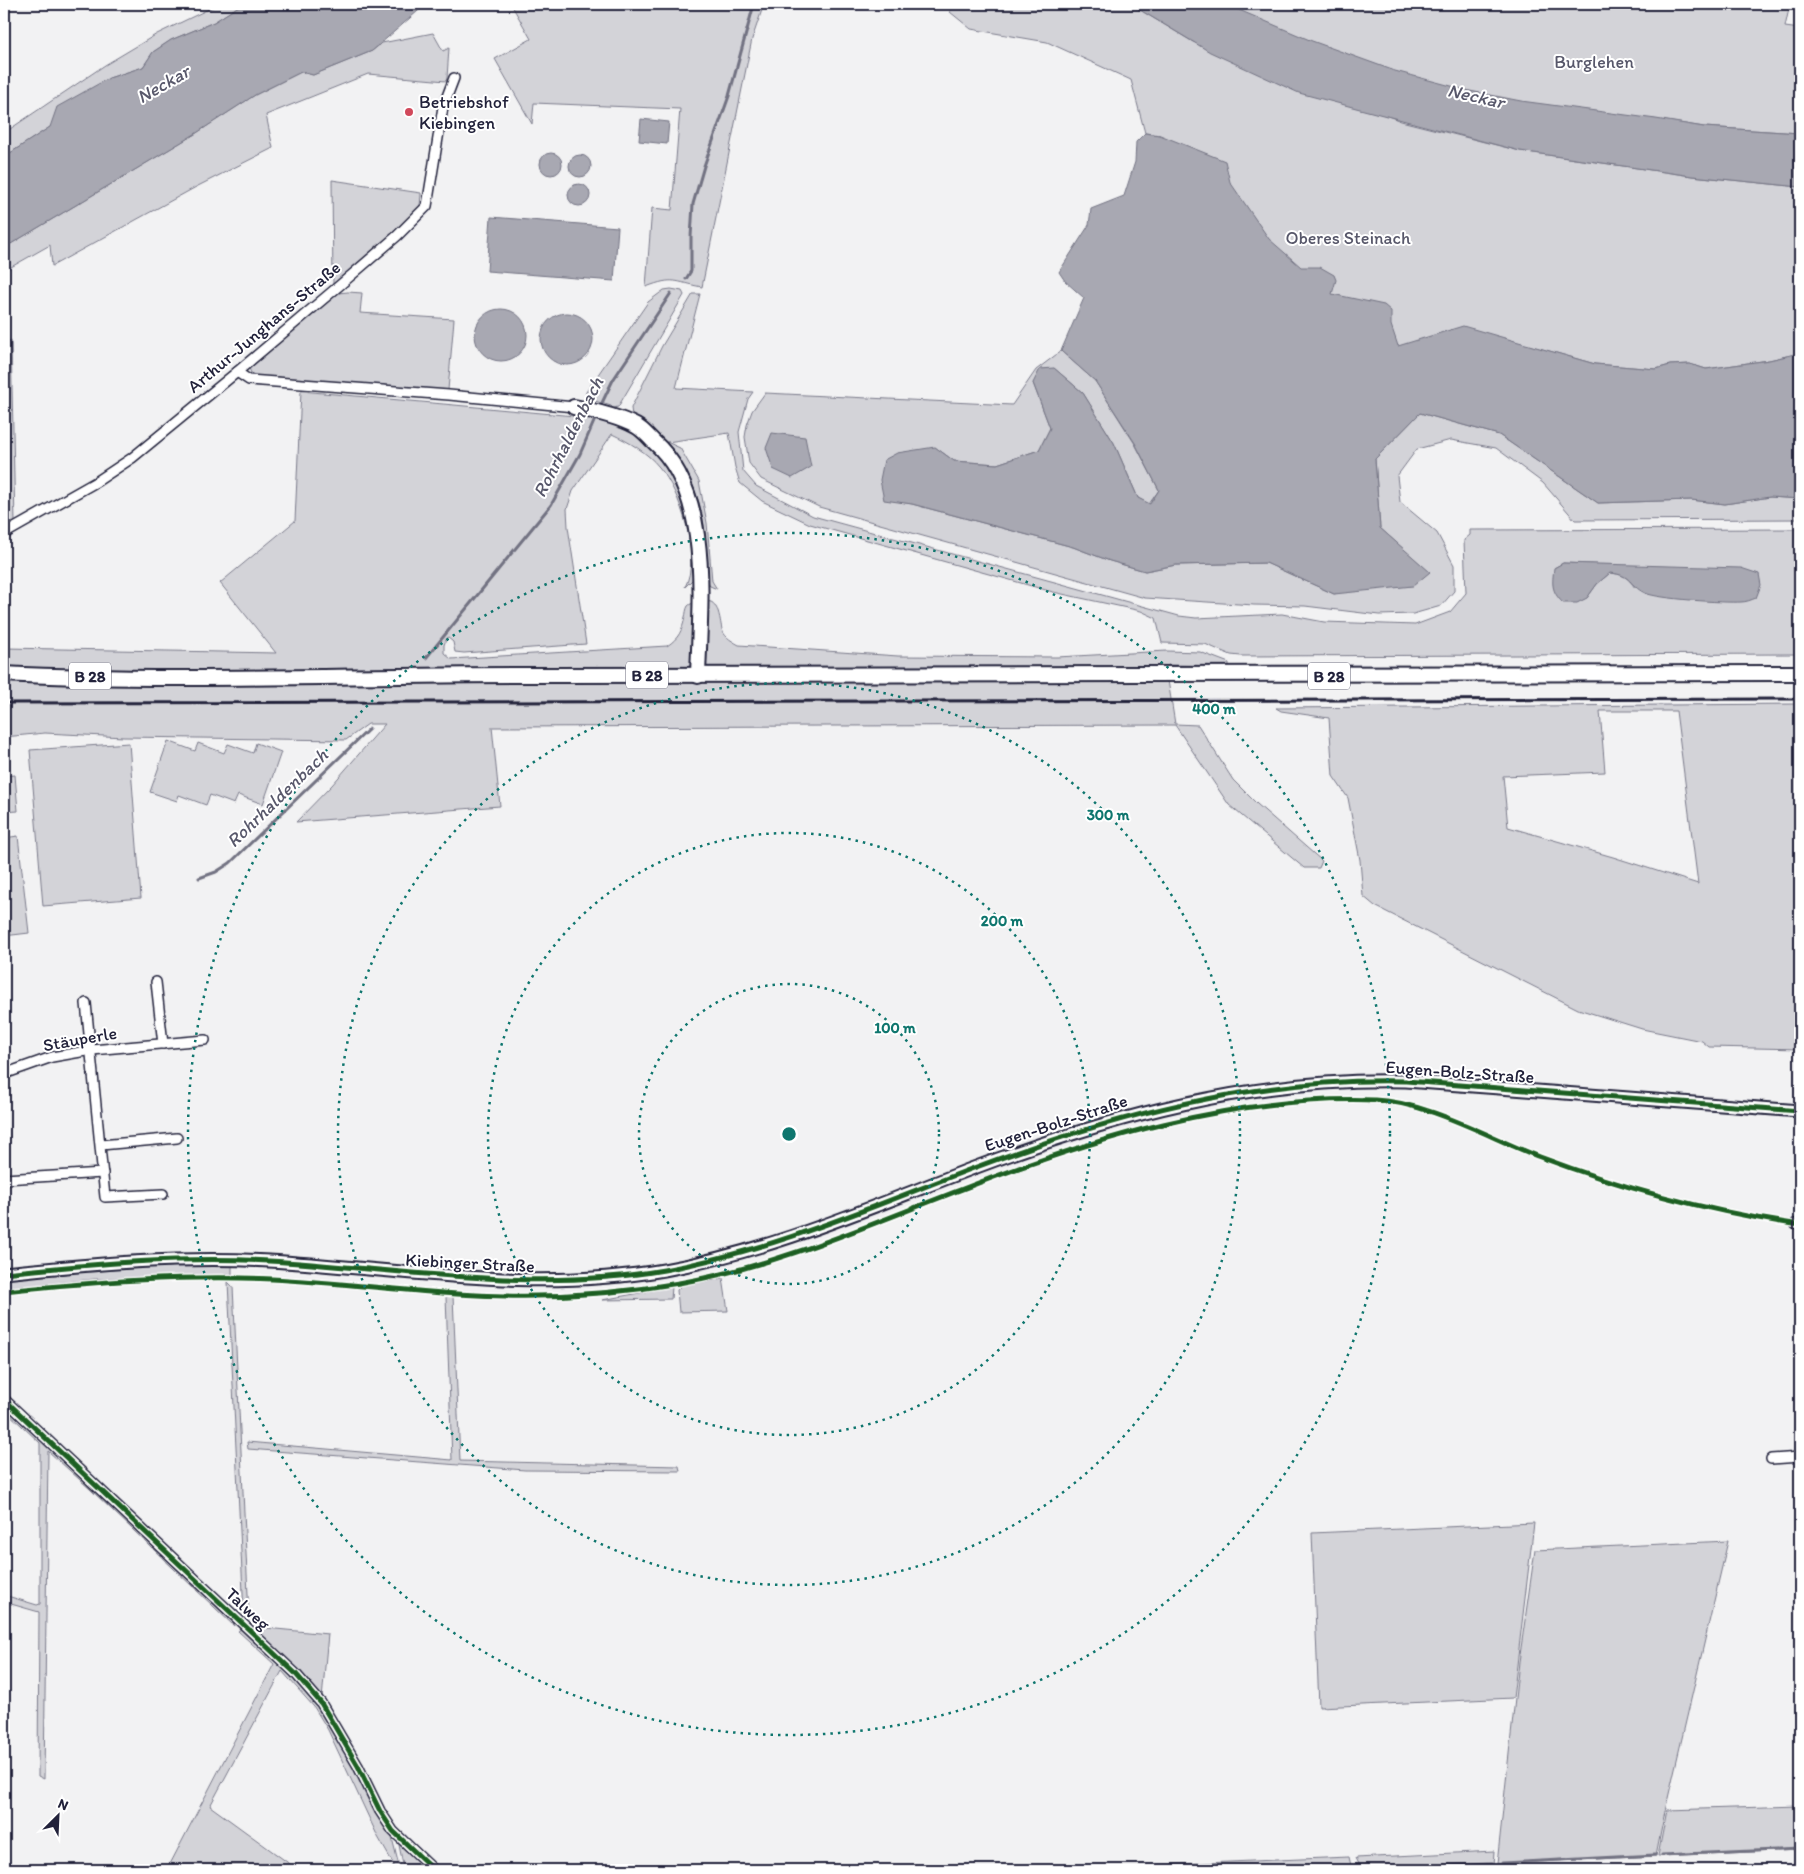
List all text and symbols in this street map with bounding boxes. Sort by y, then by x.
park label: Burglehen [1554,51,1634,73]
water label: Neckar [132,58,196,108]
water label: Neckar [1445,78,1509,114]
place label: Betriebshof Kiebingen [419,91,509,134]
marker: Betriebshof Kiebingen [403,106,415,118]
park label: Oberes Steinach [1285,227,1411,249]
street label: Arthur-Junghans-Straße [183,256,345,398]
water label: Rohrhaldenbach [528,372,609,501]
road number: B 28 [69,662,111,689]
road number: B 28 [626,662,668,688]
road number: B 28 [1308,662,1350,689]
text: 400 m [1192,700,1236,718]
water label: Rohrhaldenbach [222,743,333,852]
text: 300 m [1087,806,1130,824]
text: 200 m [981,912,1024,930]
text: 100 m [874,1019,916,1037]
street label: Stäuperle [41,1022,119,1056]
street label: Eugen-Bolz-Straße [1385,1056,1535,1088]
street label: Eugen-Bolz-Straße [982,1090,1130,1156]
centre of rings [780,1125,798,1143]
street label: Kiebinger Straße [405,1249,535,1277]
street label: Talweg [221,1583,275,1636]
north arrow [32,1792,82,1842]
text: N [55,1795,71,1814]

